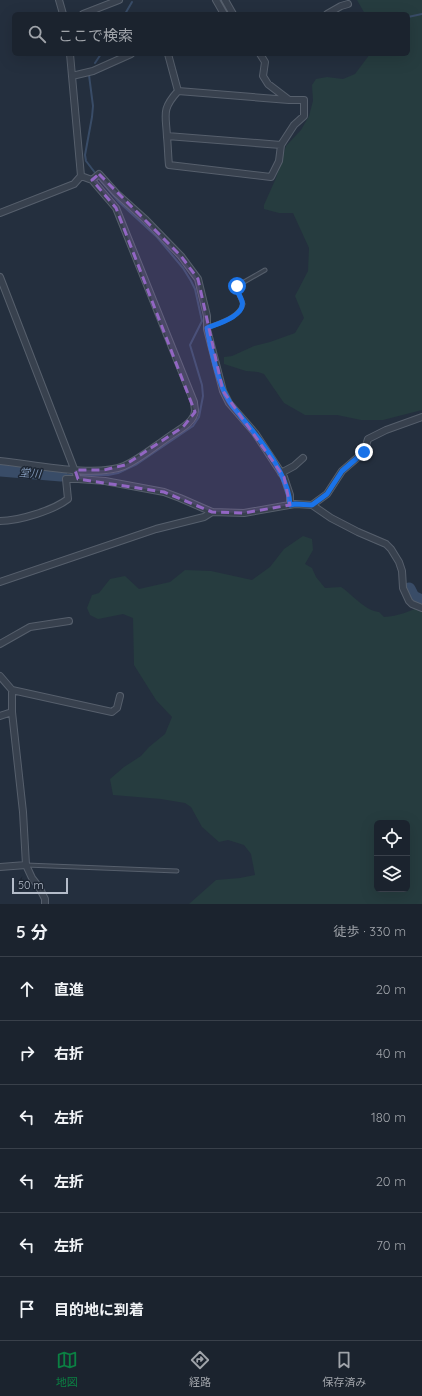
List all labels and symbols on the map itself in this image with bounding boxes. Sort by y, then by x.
route start [228,277,246,295]
route end [355,443,373,461]
water label: 堂川 [18,465,43,481]
scale bar [12,876,68,895]

